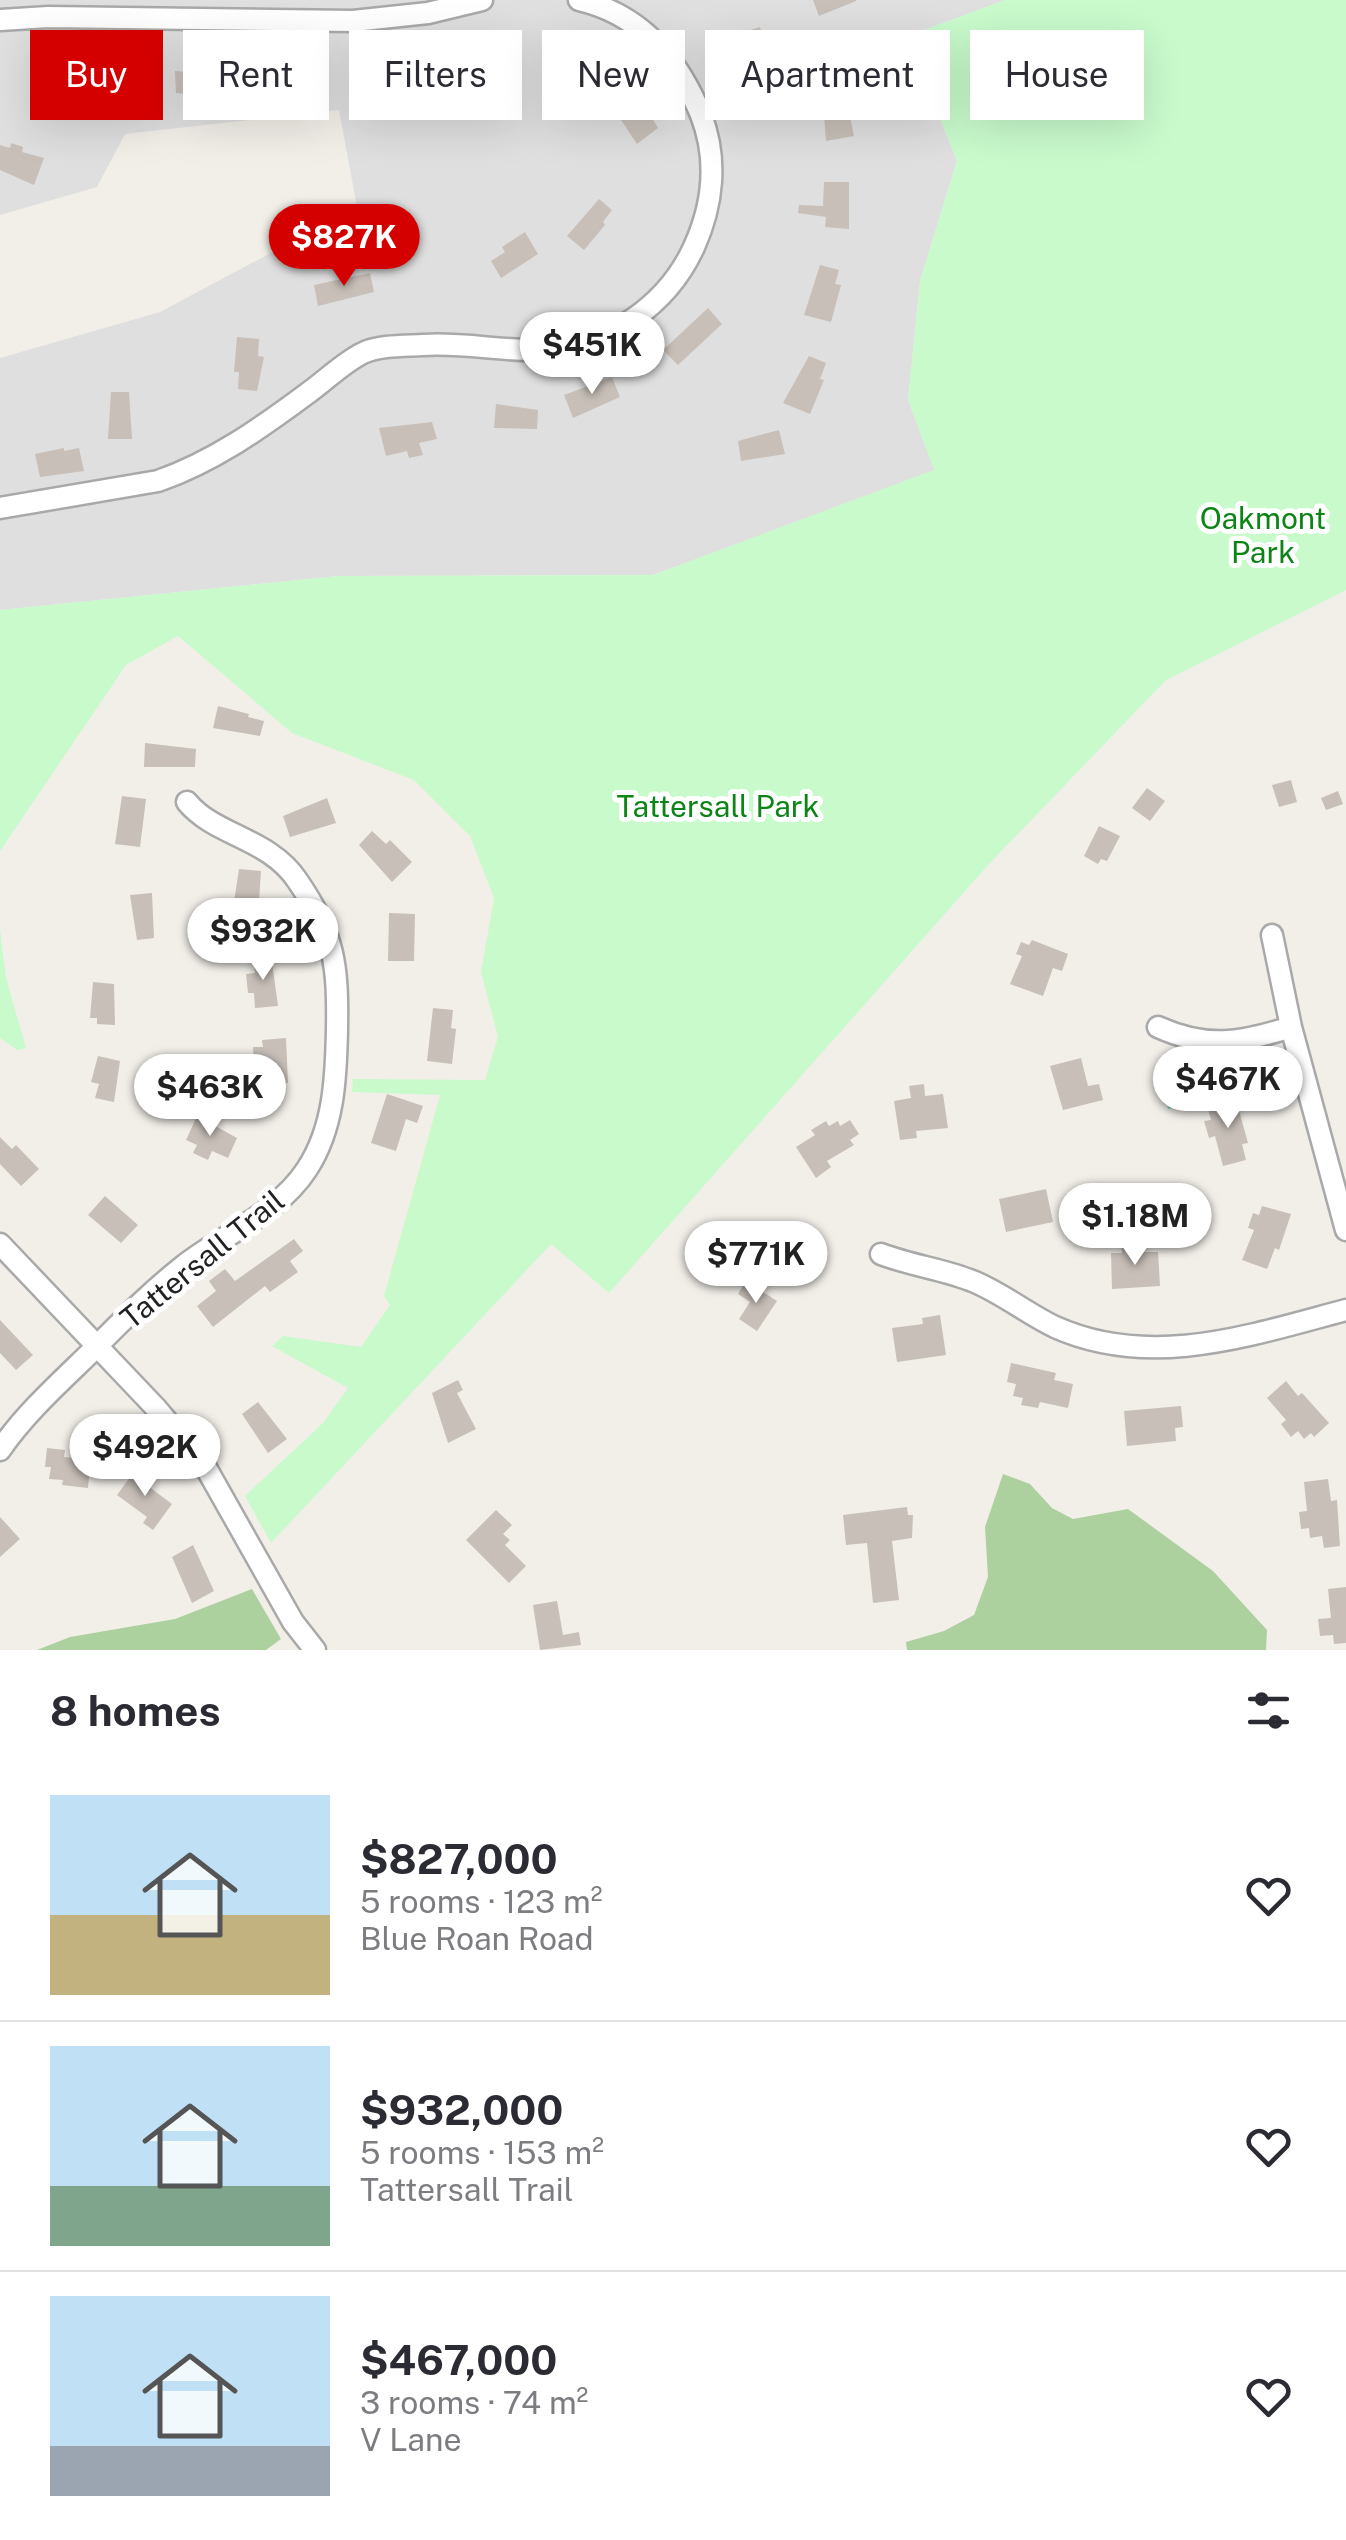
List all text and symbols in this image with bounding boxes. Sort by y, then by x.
chip: Buy [30,30,163,120]
chip: Rent [183,30,329,120]
chip: Filters [349,30,522,120]
chip: New [542,30,685,120]
chip: Apartment [705,30,950,120]
chip: House [970,30,1144,120]
pin: $827K [274,204,414,289]
text: $827K [291,218,397,255]
pin: $451K [522,312,662,397]
text: $451K [542,326,642,363]
park label: Oakmont Park [1200,500,1326,570]
park label: Tattersall Park [617,788,819,824]
pin: $932K [193,898,333,983]
text: $932K [209,912,317,949]
pin: $467K [1158,1046,1298,1131]
pin: $463K [140,1054,280,1139]
text: $467K [1175,1060,1281,1097]
text: $463K [156,1068,264,1105]
street label: Tattersall Trail [113,1182,291,1336]
pin: $1.18M [1054,1183,1216,1268]
text: $1.18M [1081,1197,1189,1234]
pin: $771K [686,1221,826,1306]
text: $771K [707,1235,805,1272]
pin: $492K [75,1414,215,1499]
text: $492K [91,1428,199,1465]
icon: filters [1241,1683,1296,1738]
text: 8 homes [50,1686,221,1735]
text: $827,000 [360,1834,558,1883]
icon: home [130,1835,250,1955]
icon: heart [1241,1868,1296,1923]
text: 5 rooms · 123 m² [360,1883,602,1920]
text: Blue Roan Road [360,1920,594,1957]
text: $932,000 [360,2085,563,2134]
icon: home [130,2086,250,2206]
icon: heart [1241,2119,1296,2174]
text: 5 rooms · 153 m² [360,2134,604,2171]
text: Tattersall Trail [360,2171,574,2208]
text: $467,000 [360,2335,557,2384]
icon: home [130,2336,250,2456]
icon: heart [1241,2369,1296,2424]
text: 3 rooms · 74 m² [360,2384,588,2421]
text: V Lane [360,2421,462,2458]

